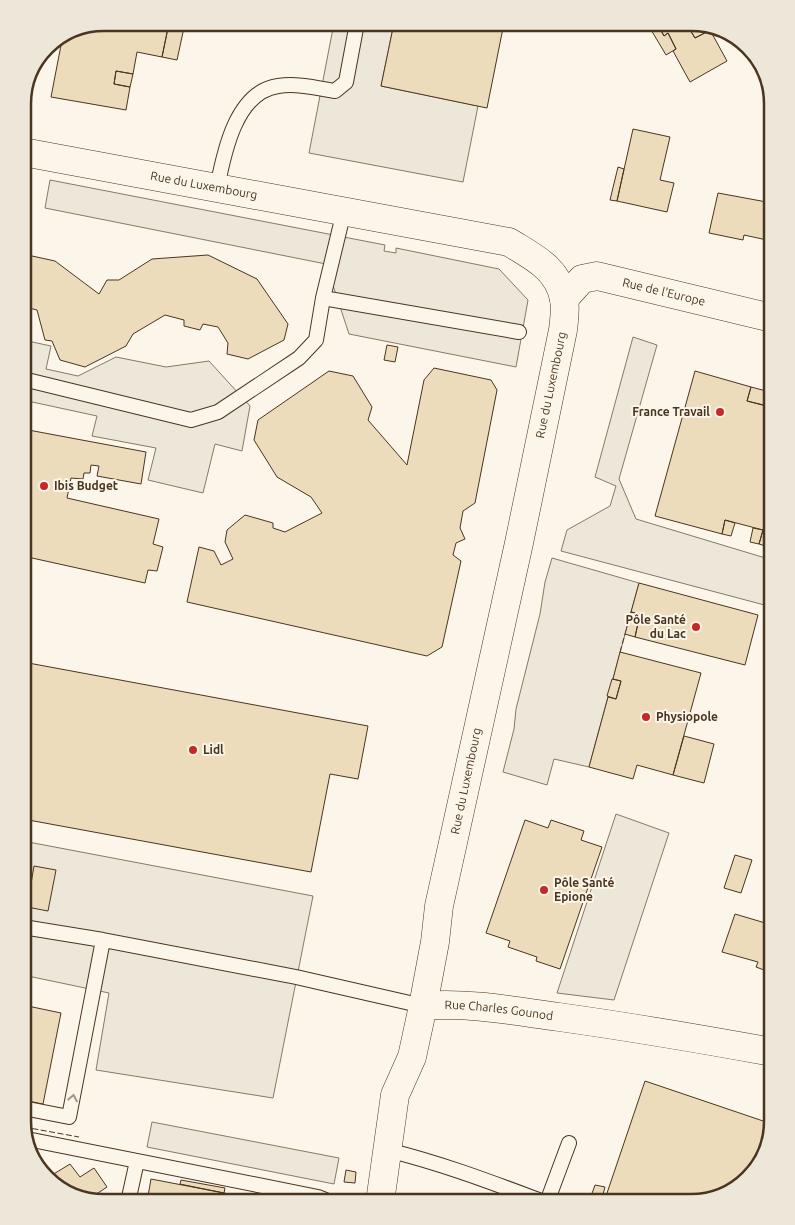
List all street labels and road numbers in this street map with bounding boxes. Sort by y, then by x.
street label: Rue du Luxembourg [149,169,259,201]
street label: Rue de l'Europe [621,275,707,308]
street label: Rue du Luxembourg [533,330,568,439]
street label: Rue du Luxembourg [448,726,483,835]
street label: Rue Charles Gounod [444,998,554,1022]

